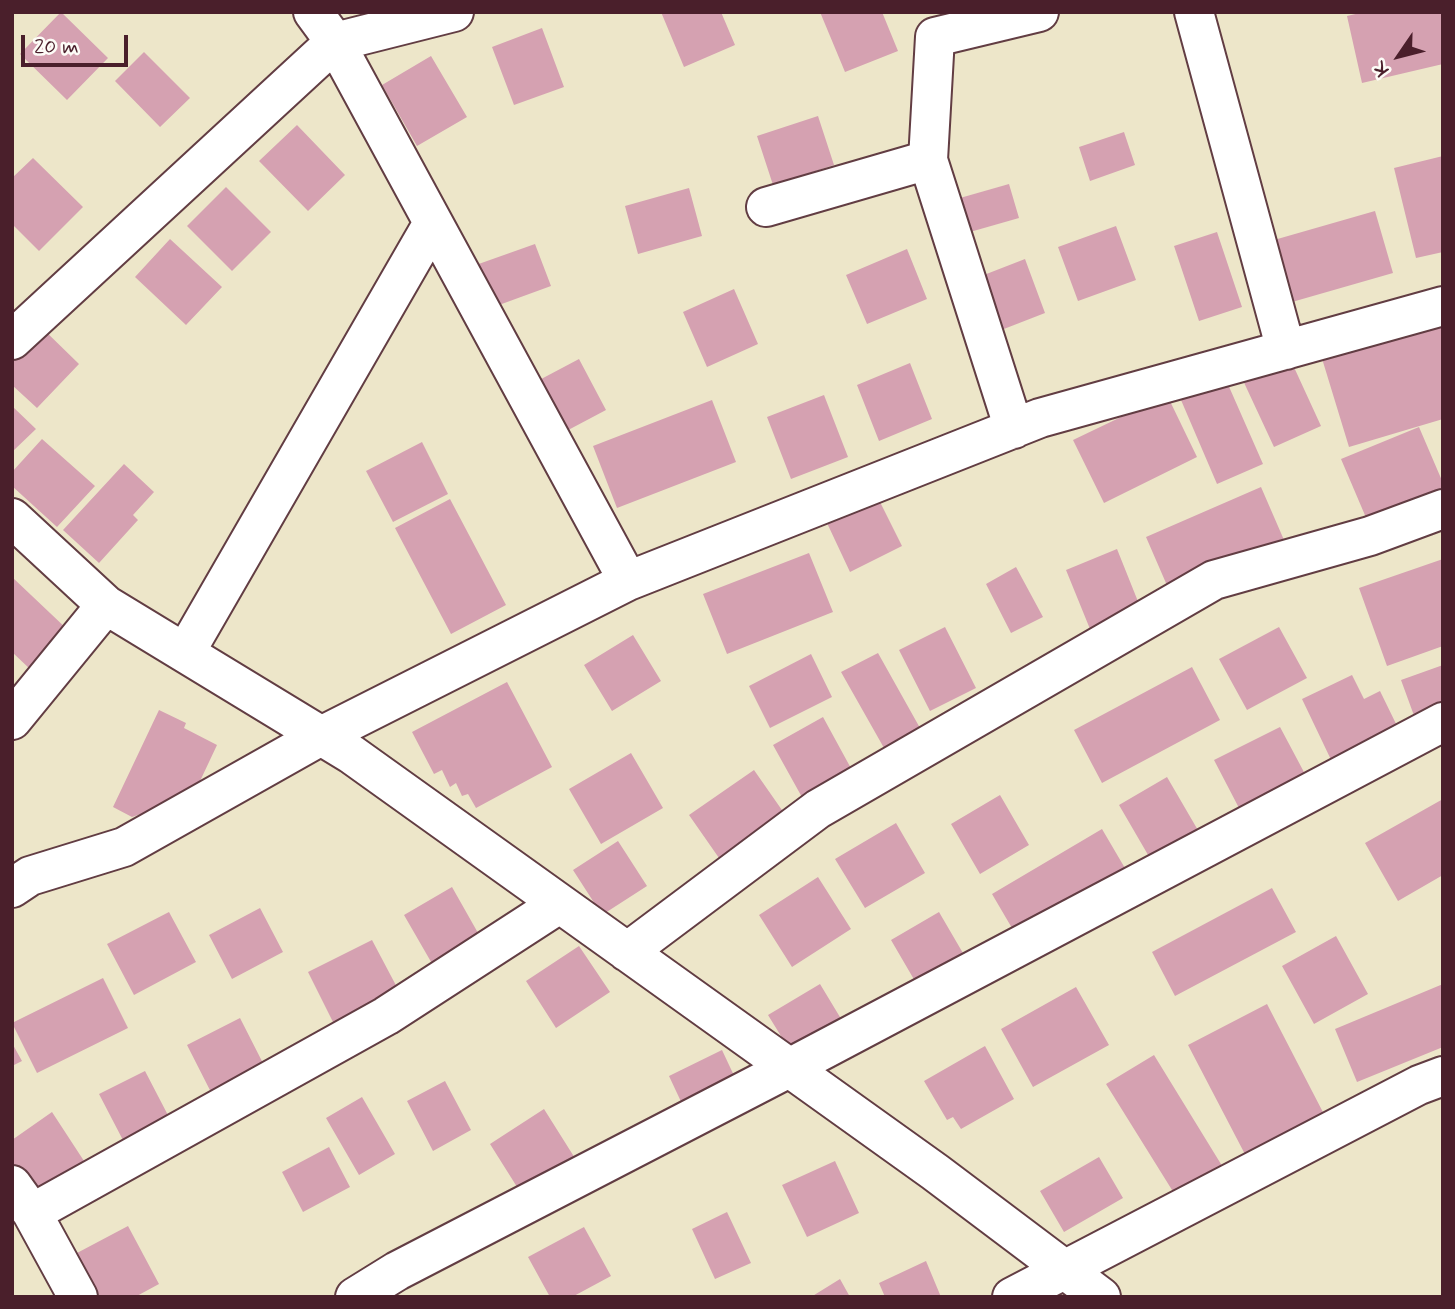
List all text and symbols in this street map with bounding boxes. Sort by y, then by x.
scale bar [24,21,131,65]
north arrow [1364,21,1434,91]
text: 20 m [34,33,79,61]
text: K [1367,56,1395,81]

